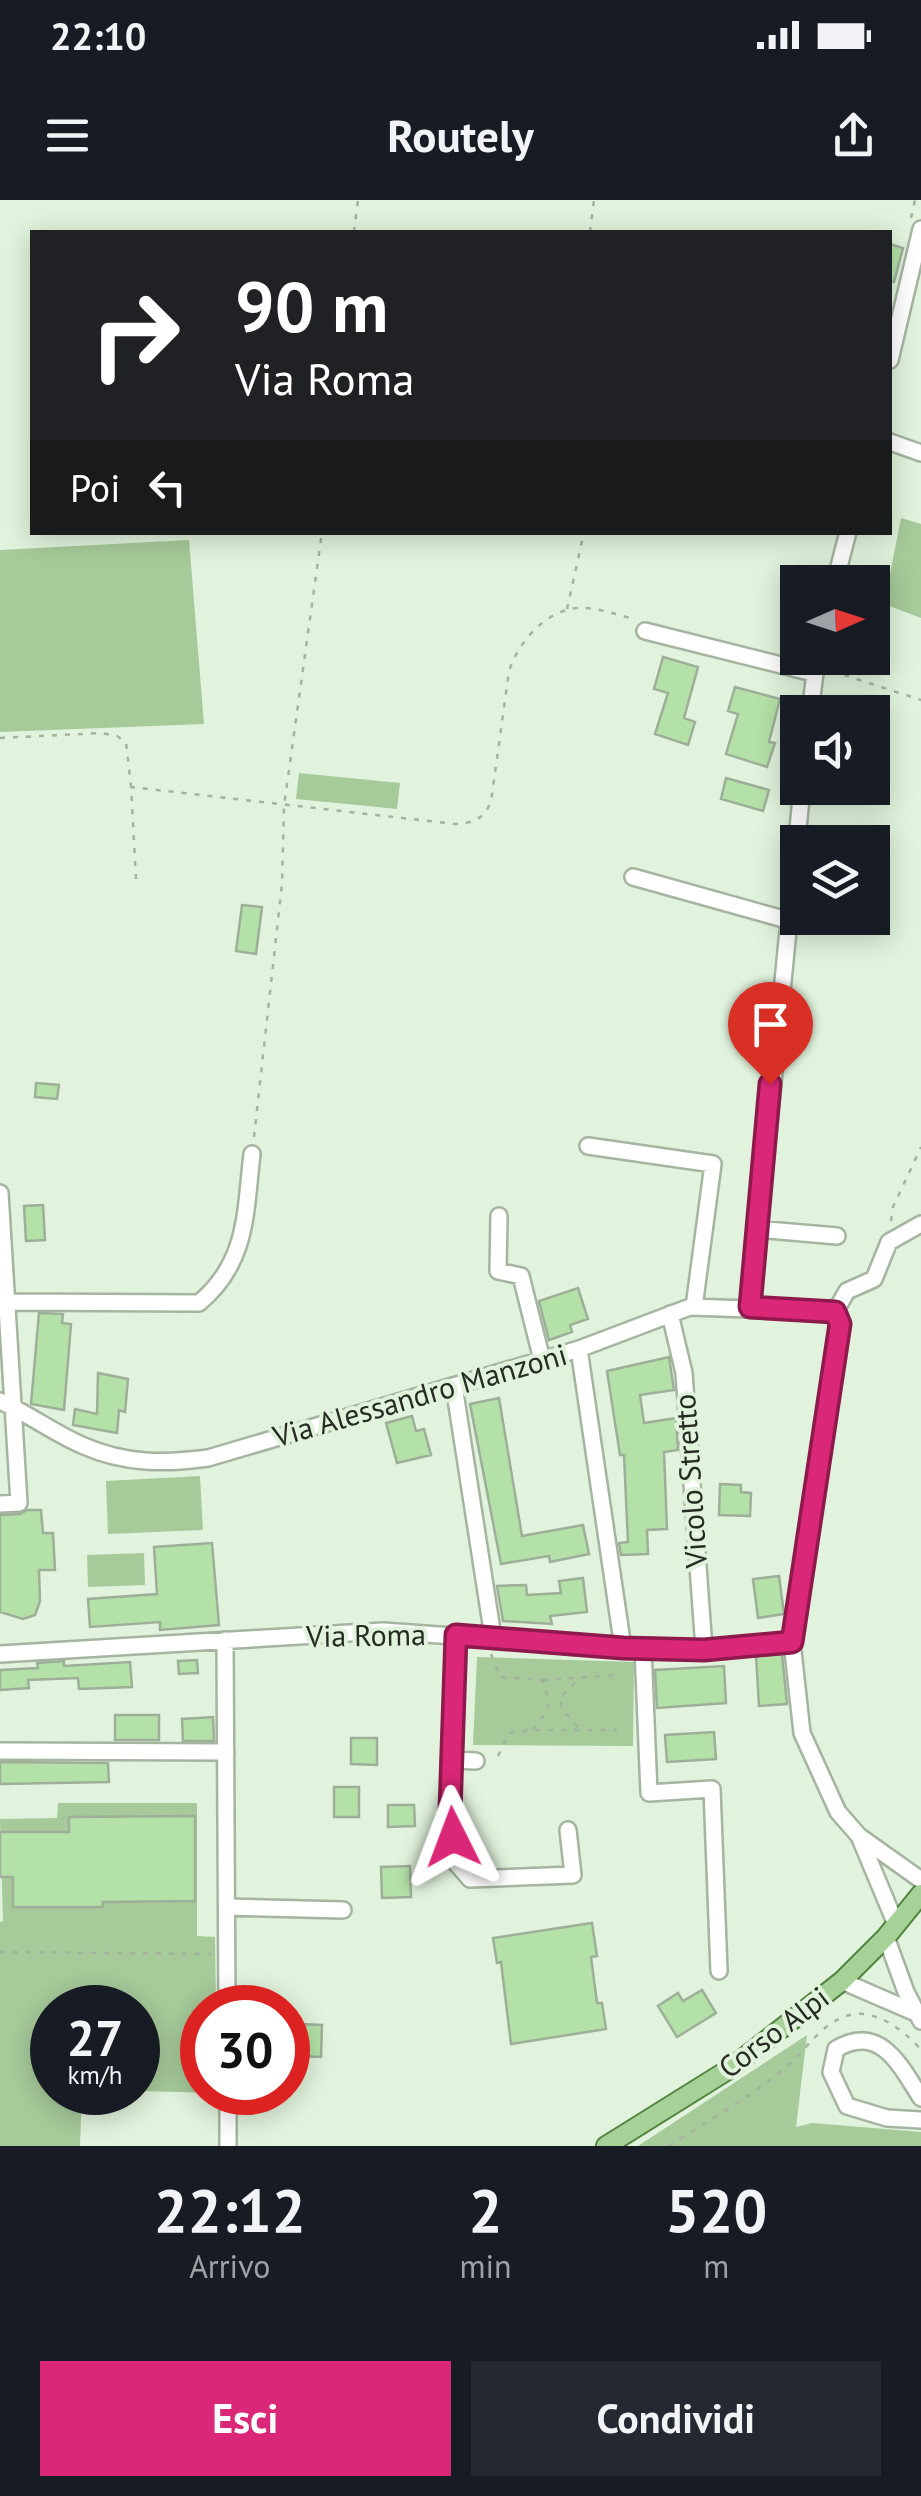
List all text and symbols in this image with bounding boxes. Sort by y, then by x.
text: 22:10 [50,11,146,60]
text: Routely [387,106,534,164]
icon: menu [40,108,95,163]
icon: share [826,108,881,163]
text: 90 m [235,261,388,351]
icon: right [70,270,200,400]
text: Via Roma [235,349,415,407]
icon: left [140,460,195,515]
text: Poi [70,463,120,512]
north arrow [780,565,890,675]
map controls [780,565,890,935]
button: sound [780,695,890,805]
button: layers [780,825,890,935]
pin [728,982,813,1085]
icon: arrive [743,997,798,1052]
street label: Via Alessandro Manzoni [267,1334,571,1455]
street label: Vicolo Stretto [664,1393,715,1570]
street label: Via Roma [305,1614,426,1655]
position arrow [401,1785,505,1889]
street label: Corso Alpi [710,1978,836,2086]
speed limit sign: 30 [180,1985,310,2115]
text: 27 [67,2005,123,2070]
text: km/h [68,2059,122,2091]
text: 22:12 [154,2171,306,2249]
text: 2 [469,2171,503,2249]
text: 520 [665,2171,767,2249]
text: Arrivo [189,2245,270,2287]
text: min [460,2245,512,2287]
text: m [703,2245,729,2287]
button: Esci [40,2361,451,2476]
button: Condividi [471,2361,881,2476]

